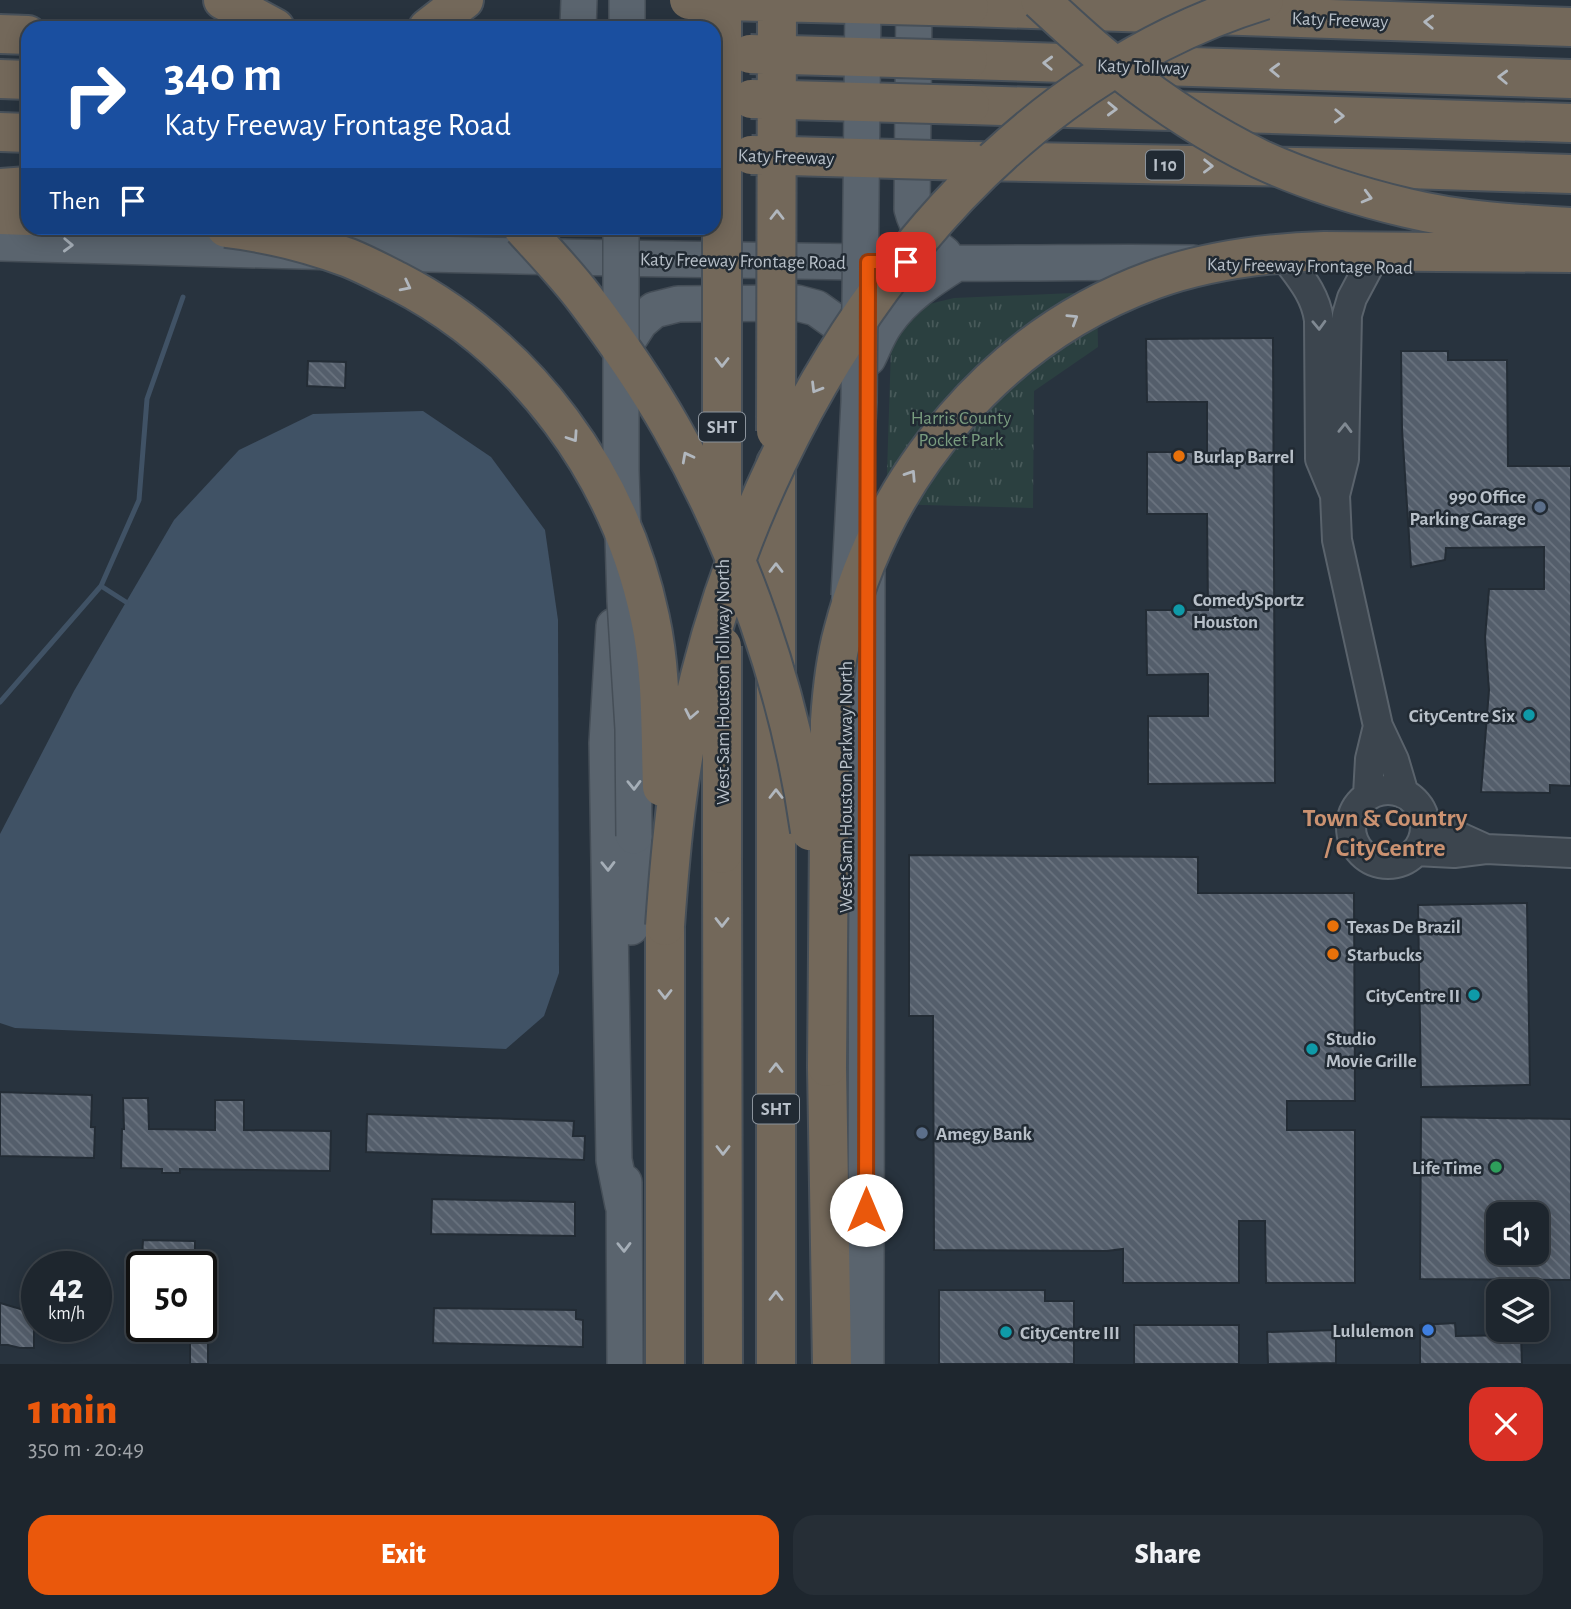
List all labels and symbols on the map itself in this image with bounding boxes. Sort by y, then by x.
street label: Katy Freeway [1291,9,1389,32]
one-way arrow [1424,15,1435,30]
one-way arrow [1042,55,1053,70]
street label: Katy Tollway [1097,56,1189,79]
one-way arrow [1270,62,1280,78]
one-way arrow [1497,70,1508,85]
one-way arrow [1106,102,1117,117]
one-way arrow [1334,108,1345,124]
street label: Katy Freeway [737,146,835,169]
road number: I 10 [1146,150,1184,180]
one-way arrow [1203,158,1214,173]
one-way arrow [1361,189,1373,204]
one-way arrow [769,210,785,220]
pin [876,232,936,292]
one-way arrow [63,237,74,252]
street label: Katy Freeway Frontage Road [640,250,846,273]
street label: Katy Freeway Frontage Road [1207,255,1413,278]
one-way arrow [399,278,411,291]
one-way arrow [1066,314,1079,327]
one-way arrow [1311,320,1326,331]
one-way arrow [714,357,730,368]
one-way arrow [811,381,824,394]
park label: Harris County Pocket Park [911,409,1011,450]
road number: SHT [699,412,745,442]
one-way arrow [1337,422,1353,433]
one-way arrow [565,429,577,442]
marker: Burlap Barrel [1171,448,1187,464]
place label: Burlap Barrel [1193,448,1294,467]
one-way arrow [681,452,695,465]
one-way arrow [903,470,916,483]
place label: 990 Office Parking Garage [1410,488,1526,529]
marker: 990 Office Parking Garage [1532,499,1548,515]
street label: West Sam Houston Tollway North [714,559,733,805]
one-way arrow [768,562,784,573]
place label: ComedySportz Houston [1193,591,1304,632]
marker: ComedySportz Houston [1171,602,1187,618]
street label: West Sam Houston Parkway North [837,661,856,913]
place label: CityCentre Six [1409,707,1515,726]
marker: CityCentre Six [1521,707,1537,723]
one-way arrow [685,708,700,720]
one-way arrow [626,780,641,791]
one-way arrow [768,788,784,798]
district label: Town & Country / CityCentre [1303,805,1468,861]
one-way arrow [600,861,616,872]
one-way arrow [714,918,730,928]
marker: Texas De Brazil [1325,918,1341,934]
place label: Texas De Brazil [1347,918,1461,937]
marker: Starbucks [1325,946,1341,962]
place label: Starbucks [1347,946,1422,965]
place label: CityCentre II [1366,987,1460,1006]
marker: CityCentre II [1466,987,1482,1003]
one-way arrow [657,989,673,1000]
place label: Studio Movie Grille [1326,1030,1417,1071]
marker: Studio Movie Grille [1304,1041,1320,1057]
one-way arrow [768,1063,784,1073]
road number: SHT [753,1094,799,1124]
marker: Amegy Bank [914,1125,930,1141]
place label: Amegy Bank [936,1125,1033,1144]
one-way arrow [715,1145,731,1156]
place label: Life Time [1412,1159,1482,1178]
marker: Life Time [1488,1159,1504,1175]
position arrow [829,1173,903,1247]
one-way arrow [616,1242,632,1252]
speed limit sign: 50 [126,1251,217,1342]
one-way arrow [768,1290,784,1301]
place label: Lululemon [1332,1322,1414,1341]
marker: Lululemon [1420,1322,1436,1338]
marker: CityCentre III [998,1324,1014,1340]
place label: CityCentre III [1020,1324,1120,1343]

